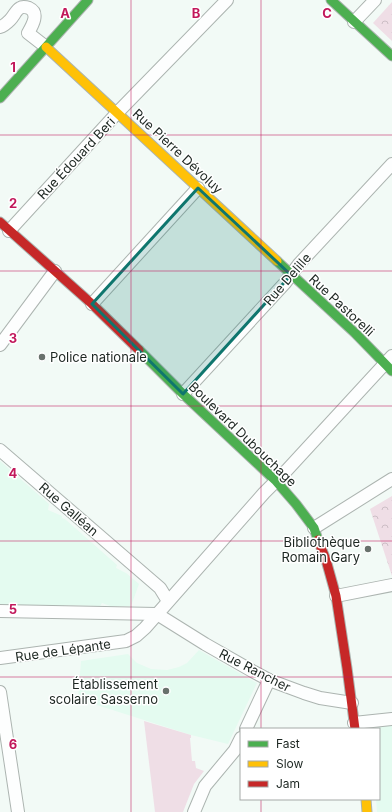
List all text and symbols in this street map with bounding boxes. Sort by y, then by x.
text: A [60,5,70,21]
text: B [192,5,201,21]
text: C [322,5,332,21]
text: 1 [10,59,16,75]
street label: Rue Pierre Dévoluy [130,105,226,197]
street label: Rue Édouard Beri [34,114,118,202]
text: 2 [9,195,17,211]
street label: Rue Delille [260,249,314,309]
street label: Rue Pastorelli [306,271,378,339]
text: 3 [9,330,17,346]
place label: Police nationale [50,349,147,365]
marker: Police nationale [37,352,47,362]
street label: Boulevard Dubouchage [186,378,300,490]
text: 4 [9,465,18,481]
street label: Rue Galléan [36,479,102,539]
place label: Bibliothèque Romain Gary [281,534,360,565]
marker: Bibliothèque Romain Gary [363,544,373,554]
text: 5 [9,601,17,617]
street label: Rue de Lépante [14,635,112,665]
street label: Rue Rancher [217,645,294,695]
place label: Établissement scolaire Sasserno [49,676,158,707]
marker: Établissement scolaire Sasserno [161,686,171,696]
legend [240,728,380,800]
text: 6 [9,736,17,752]
text: Fast [276,736,300,751]
text: Slow [276,756,304,771]
text: Jam [276,776,300,791]

